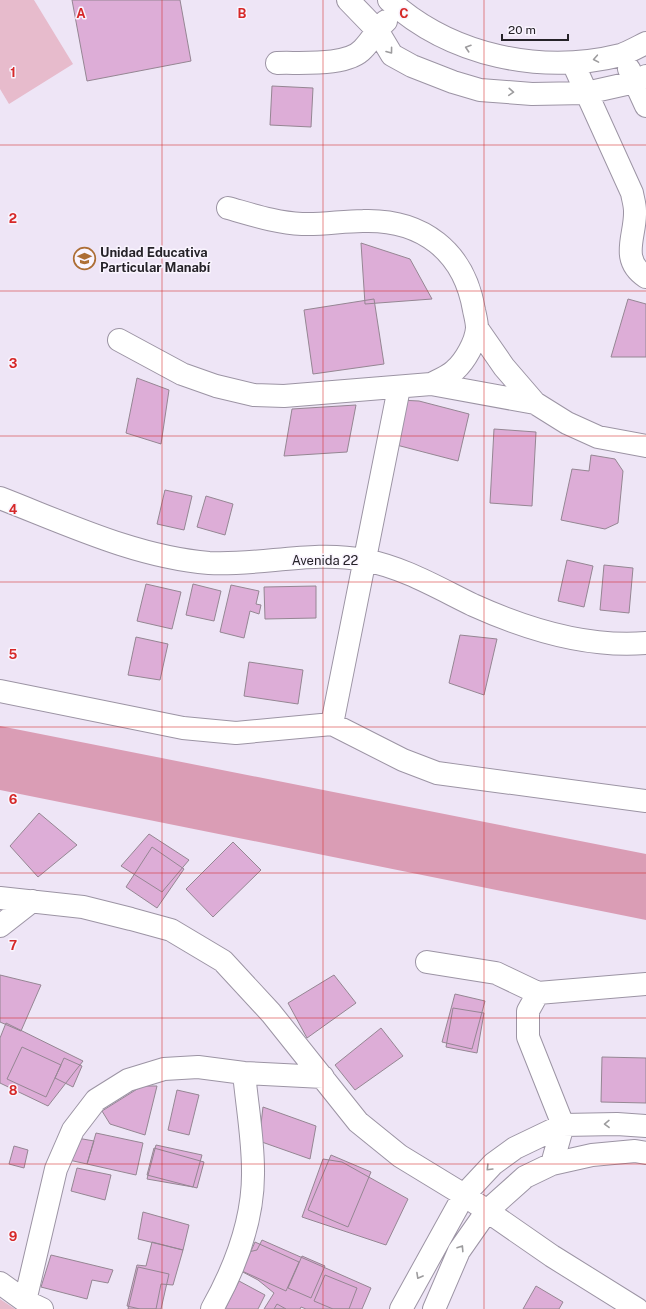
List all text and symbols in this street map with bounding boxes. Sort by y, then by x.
text: A [76,6,86,21]
text: B [238,6,247,21]
text: C [399,6,409,21]
scale bar [502,16,568,42]
text: 20 m [508,23,536,37]
one-way arrow [465,44,472,52]
one-way arrow [385,47,392,54]
one-way arrow [593,54,599,63]
text: 1 [10,65,16,80]
one-way arrow [508,87,514,96]
text: 2 [9,211,17,226]
place label: Unidad Educativa Particular Manabí [100,245,211,275]
school or university icon: Unidad Educativa Particular Manabí [72,246,98,272]
text: 3 [9,356,18,371]
text: 4 [9,502,18,517]
street label: Avenida 22 [292,553,359,568]
text: 5 [9,647,18,662]
text: 6 [9,792,18,807]
text: 7 [9,938,17,953]
text: 8 [9,1083,18,1098]
one-way arrow [604,1120,610,1128]
one-way arrow [486,1163,494,1171]
text: 9 [9,1229,17,1244]
one-way arrow [456,1245,464,1252]
one-way arrow [417,1272,424,1279]

